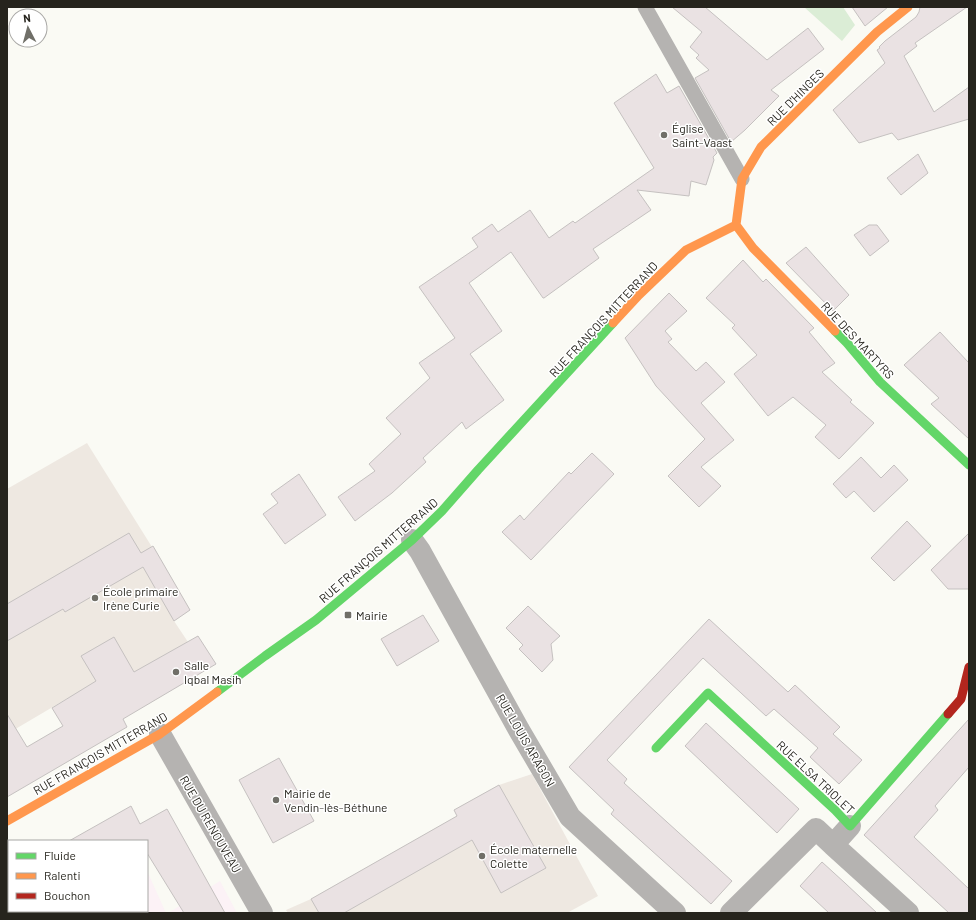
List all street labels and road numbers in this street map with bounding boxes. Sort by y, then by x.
street label: RUE D'HINGES [764,66,826,128]
street label: RUE FRANÇOIS MITTERRAND [546,258,660,380]
street label: RUE DES MARTYRS [819,299,897,381]
street label: RUE FRANÇOIS MITTERRAND [316,495,440,605]
street label: RUE LOUIS ARAGON [494,691,558,789]
street label: RUE FRANÇOIS MITTERRAND [30,709,170,797]
street label: RUE ELSA TRIOLET [774,737,858,817]
street label: RUE DU RENOUVEAU [178,773,244,875]

